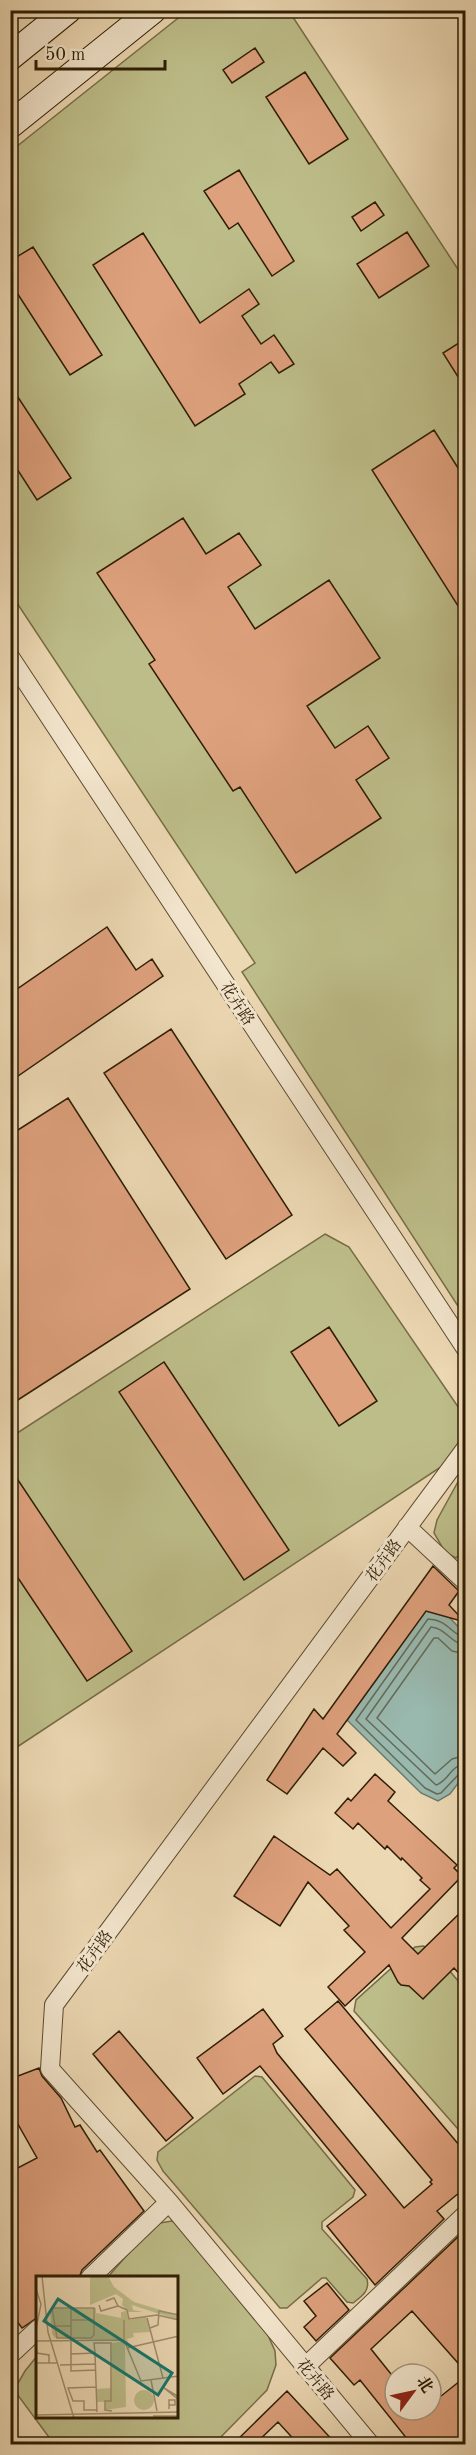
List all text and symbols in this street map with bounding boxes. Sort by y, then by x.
scale bar [36,33,165,71]
text: 50 m [45,46,85,64]
street label: 花卉路 [217,979,258,1029]
street label: 花卉路 [362,1536,405,1585]
street label: 花卉路 [73,1927,116,1976]
inset map [36,2276,178,2419]
street label: 花卉路 [293,2355,338,2404]
north arrow [383,2362,443,2422]
text: 北 [413,2373,437,2396]

